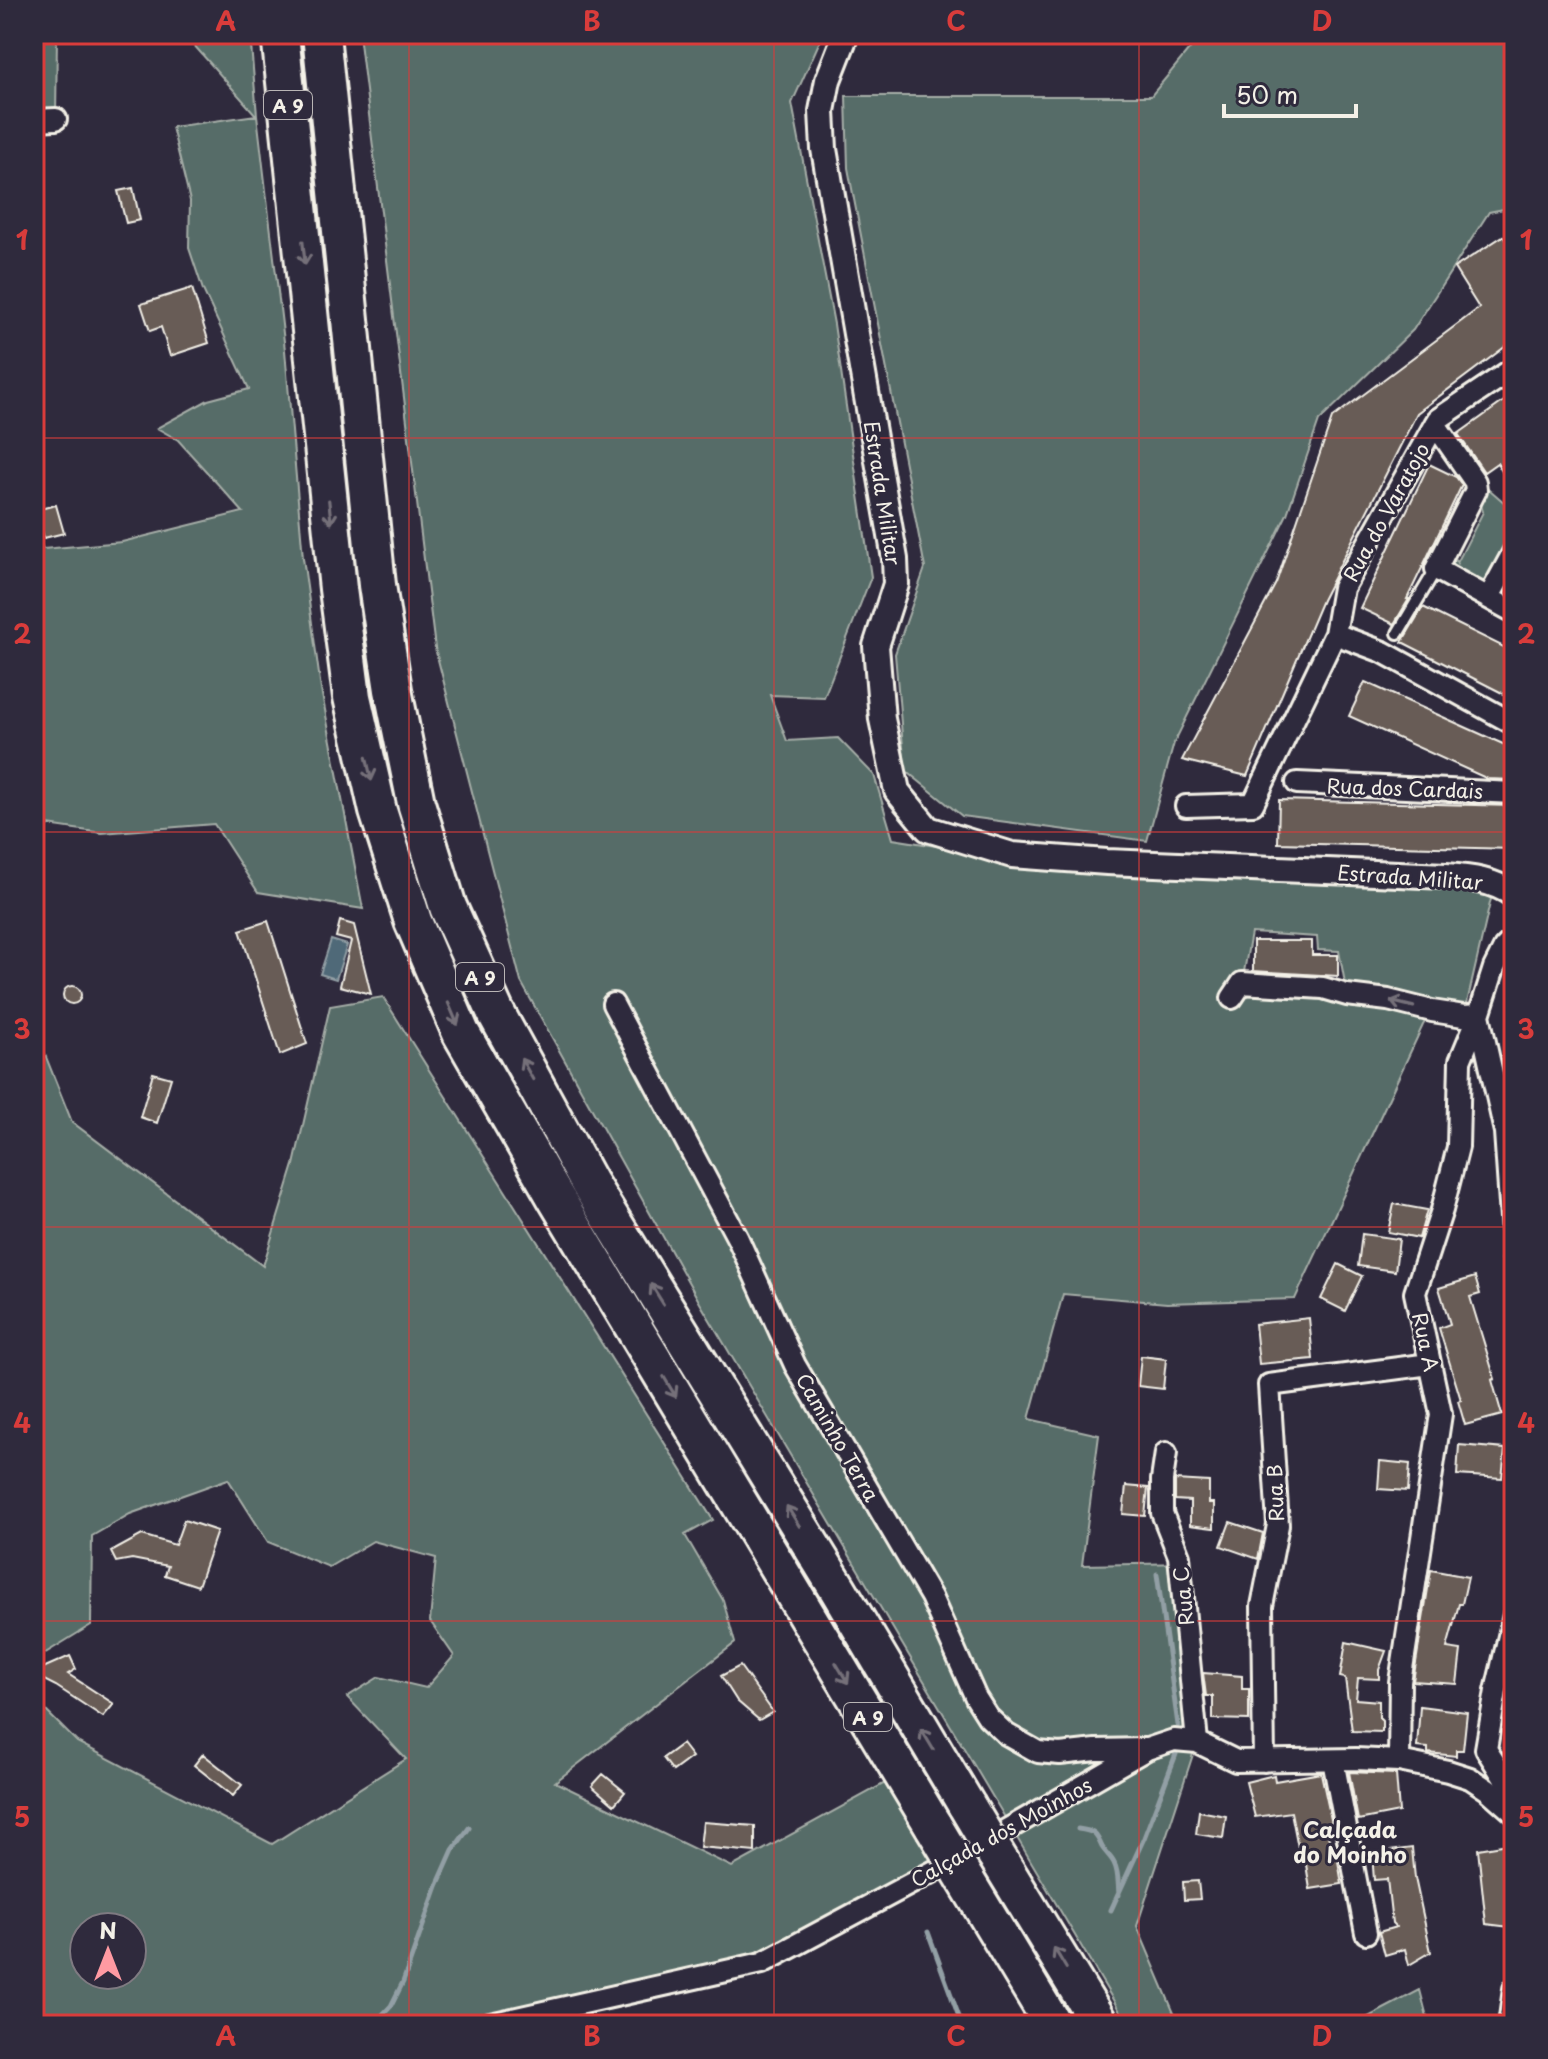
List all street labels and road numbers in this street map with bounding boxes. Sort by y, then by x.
road number: A 9 [264,91,312,119]
street label: Estrada Militar [857,419,909,567]
street label: Rua do Varatojo [1335,437,1437,587]
street label: Rua dos Cardais [1326,770,1484,806]
street label: Estrada Militar [1336,857,1484,897]
road number: A 9 [456,963,504,991]
street label: Rua A [1405,1310,1447,1374]
street label: Caminho Terra [789,1367,887,1507]
street label: Rua B [1259,1464,1291,1522]
street label: Rua C [1165,1565,1201,1627]
road number: A 9 [844,1703,892,1731]
street label: Calçada dos Moinhos [905,1770,1097,1894]

